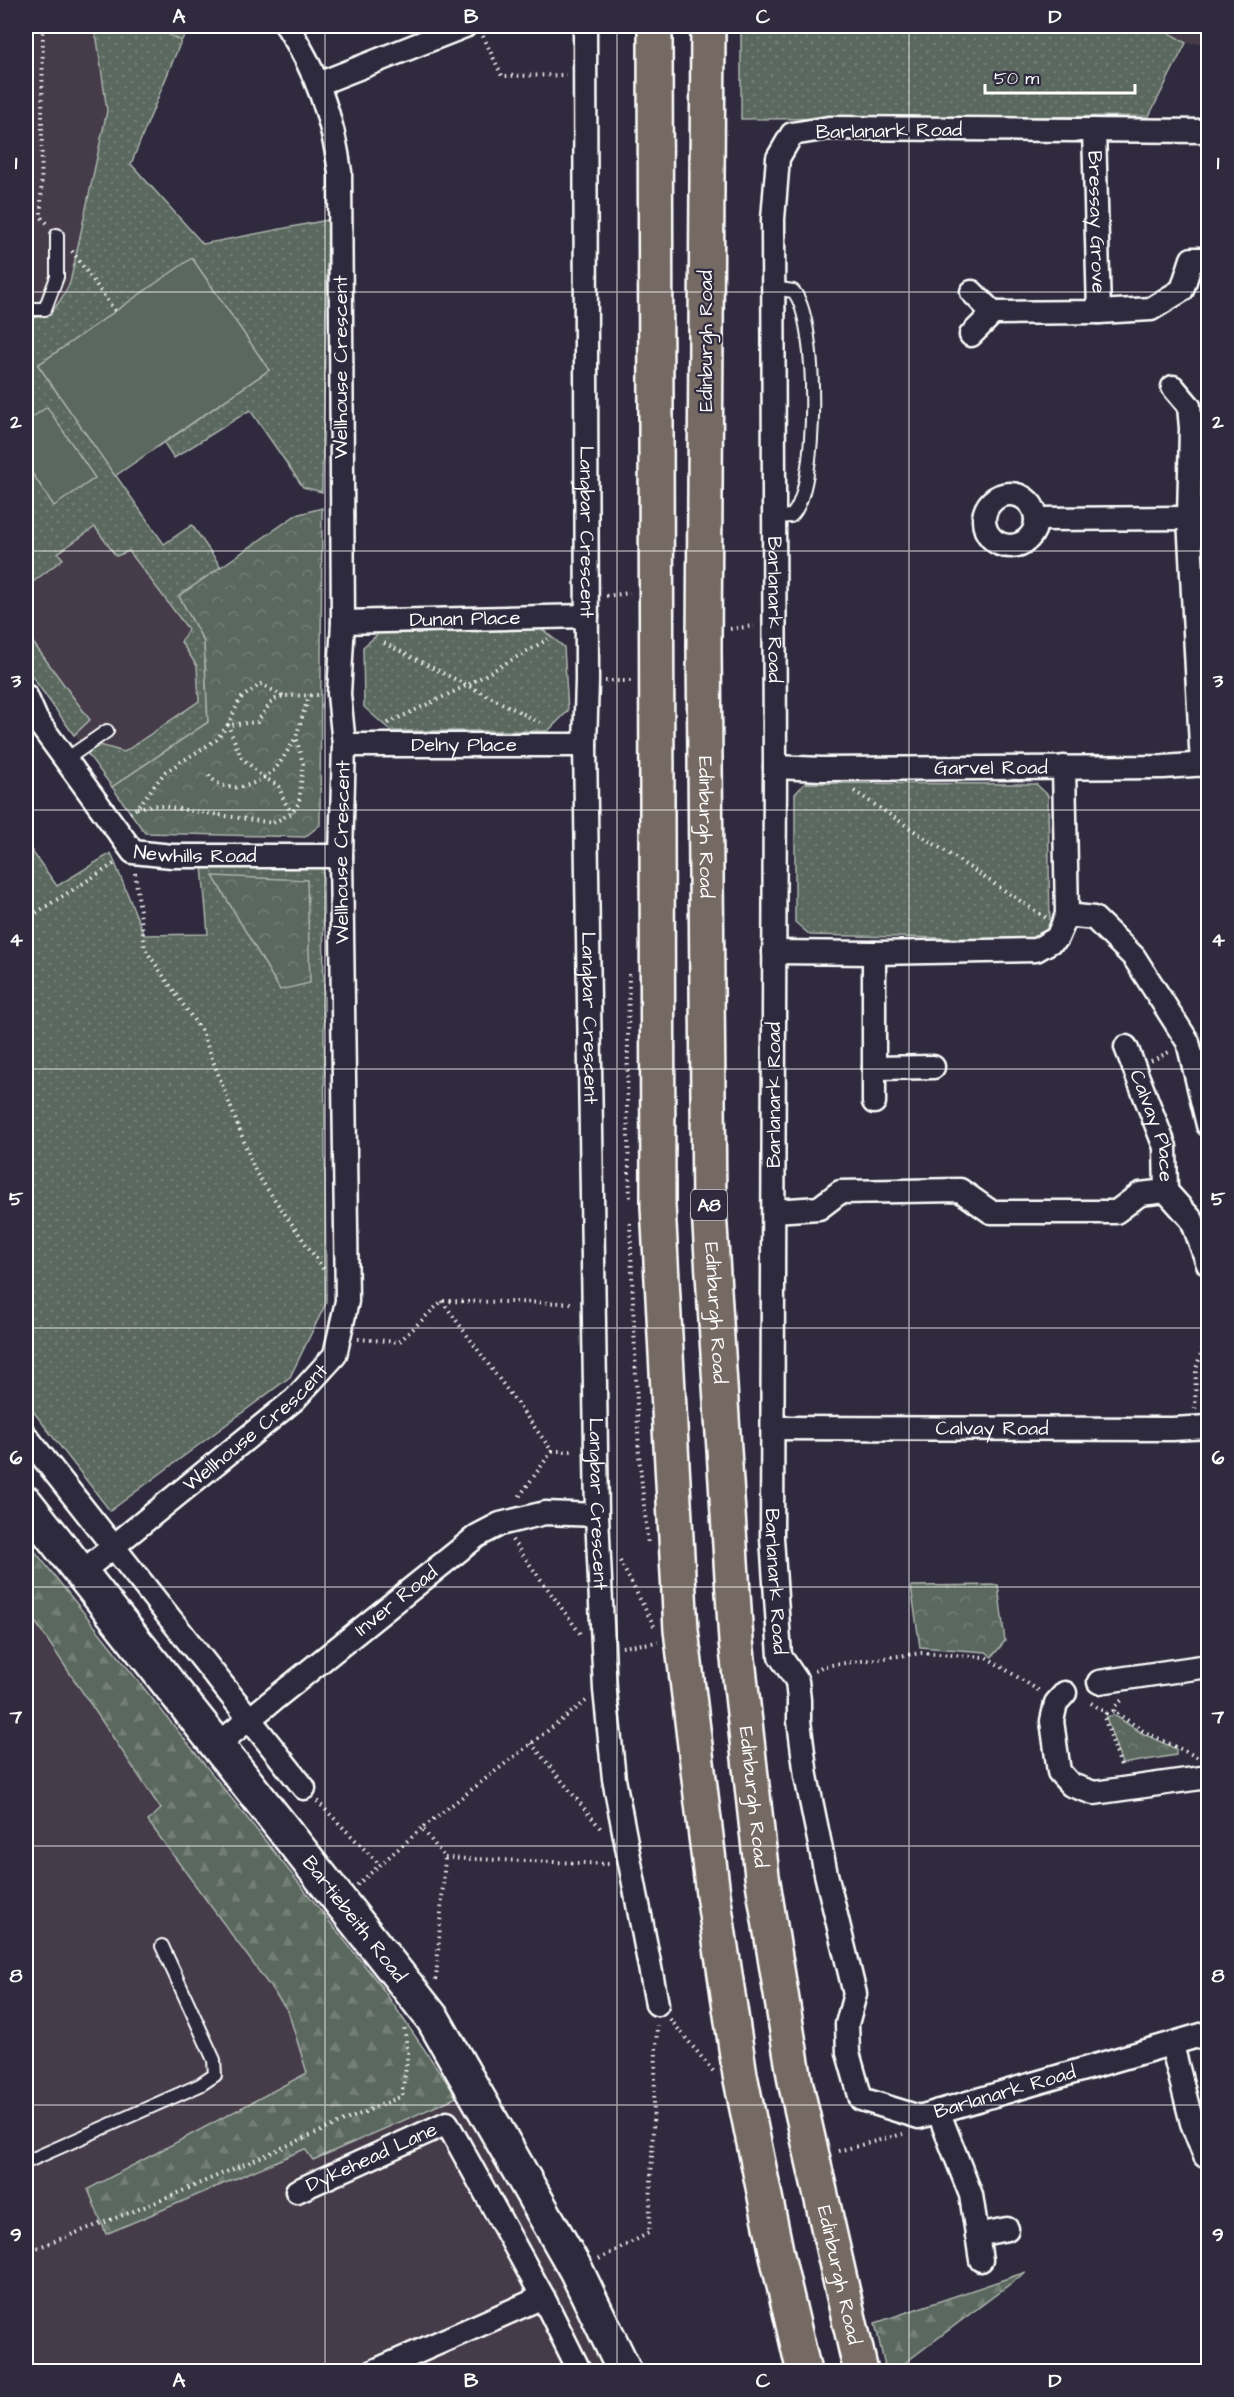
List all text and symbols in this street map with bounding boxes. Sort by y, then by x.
text: A [173,3,186,31]
text: B [464,3,479,31]
text: C [756,3,771,31]
text: D [1049,3,1062,31]
scale bar [985,57,1135,95]
text: 50 m [994,66,1039,91]
street label: Barlanark Road [816,116,962,146]
text: 1 [15,149,18,177]
text: 1 [1217,149,1220,177]
street label: Bressay Grove [1081,150,1112,294]
street label: Edinburgh Road [692,270,721,412]
street label: Wellhouse Crescent [327,275,355,459]
text: 2 [9,408,22,436]
text: 2 [1211,408,1224,436]
street label: Langbar Crescent [571,446,601,618]
street label: Barlanark Road [760,536,789,683]
street label: Dunan Place [409,604,521,634]
text: 3 [10,667,22,695]
text: 3 [1212,667,1224,695]
street label: Delny Place [411,731,517,760]
street label: Garvel Road [934,754,1048,782]
street label: Edinburgh Road [691,756,720,898]
street label: Wellhouse Crescent [327,760,358,944]
street label: Newhills Road [132,838,257,870]
text: 4 [9,926,23,954]
text: 4 [1211,926,1225,954]
street label: Langbar Crescent [573,931,605,1104]
street label: Barlanark Road [760,1022,788,1168]
street label: Calvay Place [1122,1066,1180,1182]
text: 5 [9,1185,24,1213]
text: 5 [1211,1185,1226,1213]
road number: A8 [691,1190,727,1220]
street label: Edinburgh Road [697,1241,734,1384]
street label: Wellhouse Crescent [177,1357,335,1498]
street label: Calvay Road [935,1414,1049,1444]
street label: Langbar Crescent [581,1417,614,1591]
text: 6 [10,1444,23,1472]
text: 6 [1212,1444,1225,1472]
street label: Barlanark Road [758,1508,794,1655]
street label: Inver Road [349,1559,444,1643]
text: 7 [9,1703,23,1731]
text: 7 [1211,1703,1225,1731]
street label: Edinburgh Road [732,1725,775,1869]
street label: Bartiebeith Road [295,1850,413,1988]
text: 8 [10,1962,23,1990]
text: 8 [1212,1962,1225,1990]
street label: Barlanark Road [931,2058,1079,2126]
street label: Dykehead Lane [302,2115,442,2199]
street label: Edinburgh Road [810,2203,868,2347]
text: 9 [10,2221,22,2249]
text: 9 [1212,2221,1224,2249]
text: A [173,2367,186,2395]
text: B [464,2367,479,2395]
text: C [756,2367,771,2395]
text: D [1049,2367,1062,2395]

